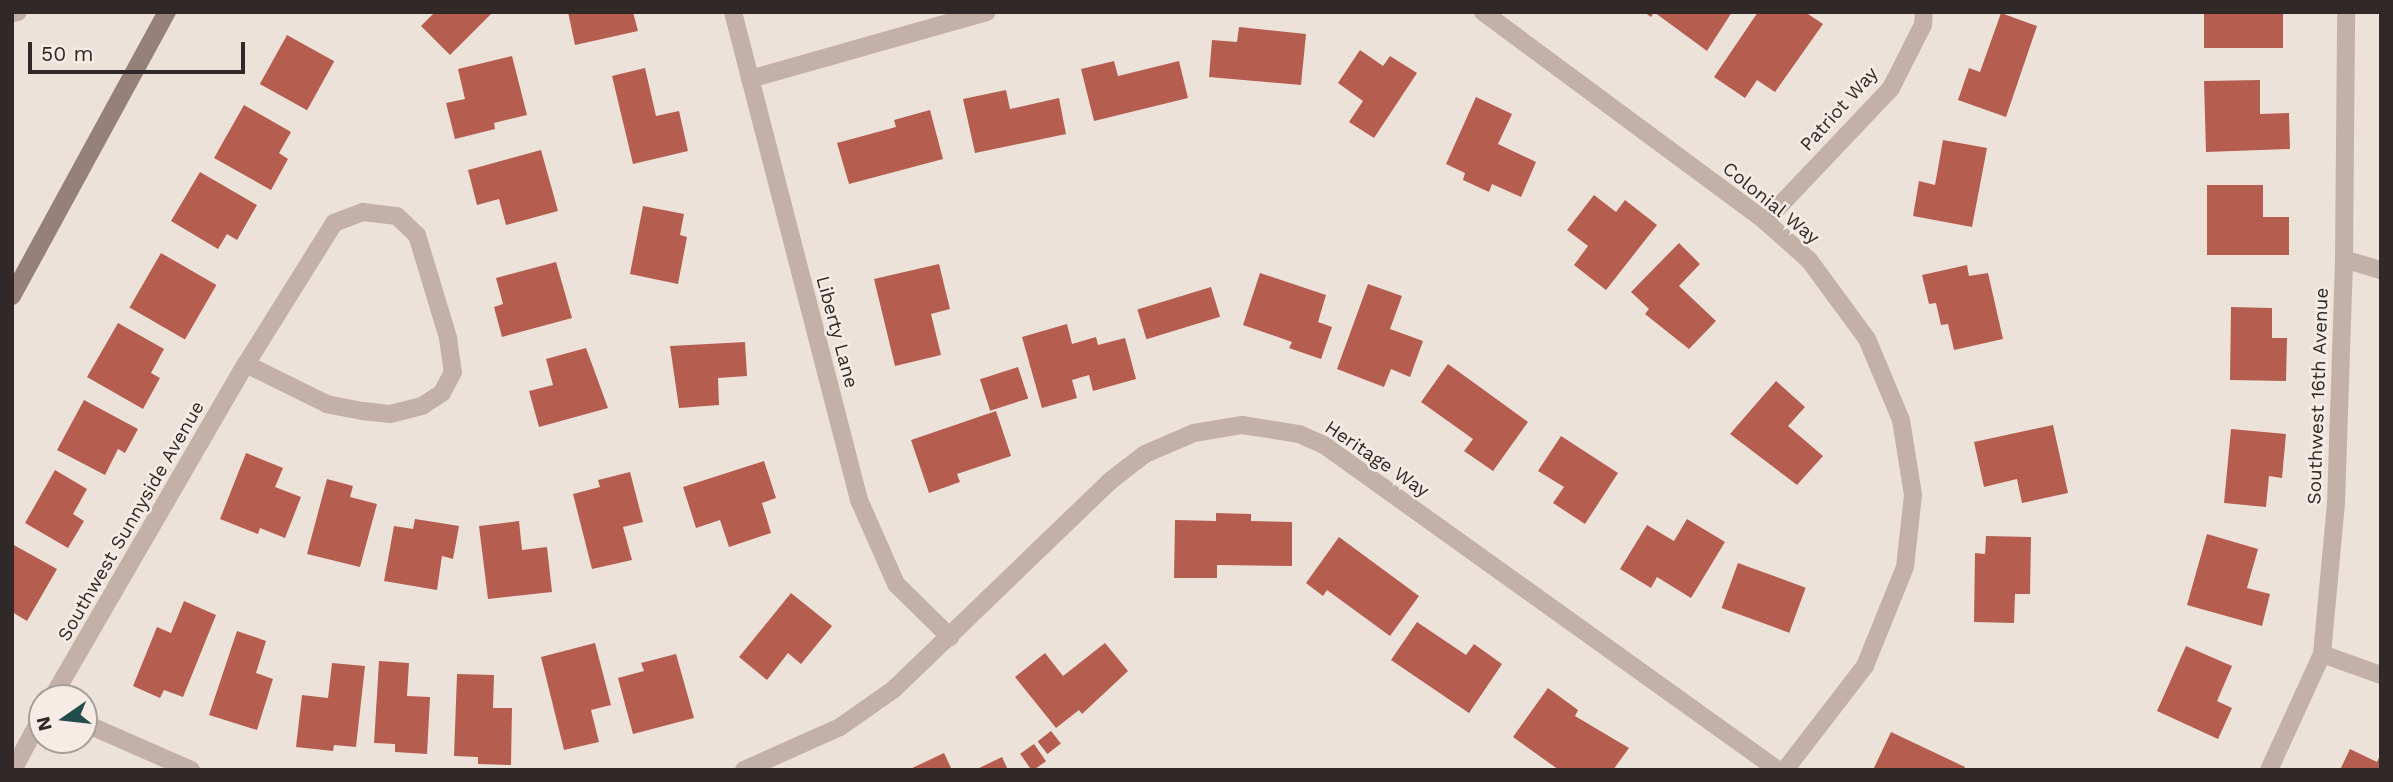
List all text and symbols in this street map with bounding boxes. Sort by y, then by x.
scale bar [32,28,248,72]
text: 50 m [41,41,93,66]
street label: Patriot Way [1795,62,1883,156]
street label: Colonial Way [1718,157,1824,249]
street label: Liberty Lane [811,273,863,391]
street label: Southwest 16th Avenue [2303,287,2333,505]
street label: Southwest Sunnyside Avenue [53,397,209,645]
street label: Heritage Way [1320,416,1434,502]
north arrow [28,684,98,754]
text: N [31,714,57,733]

